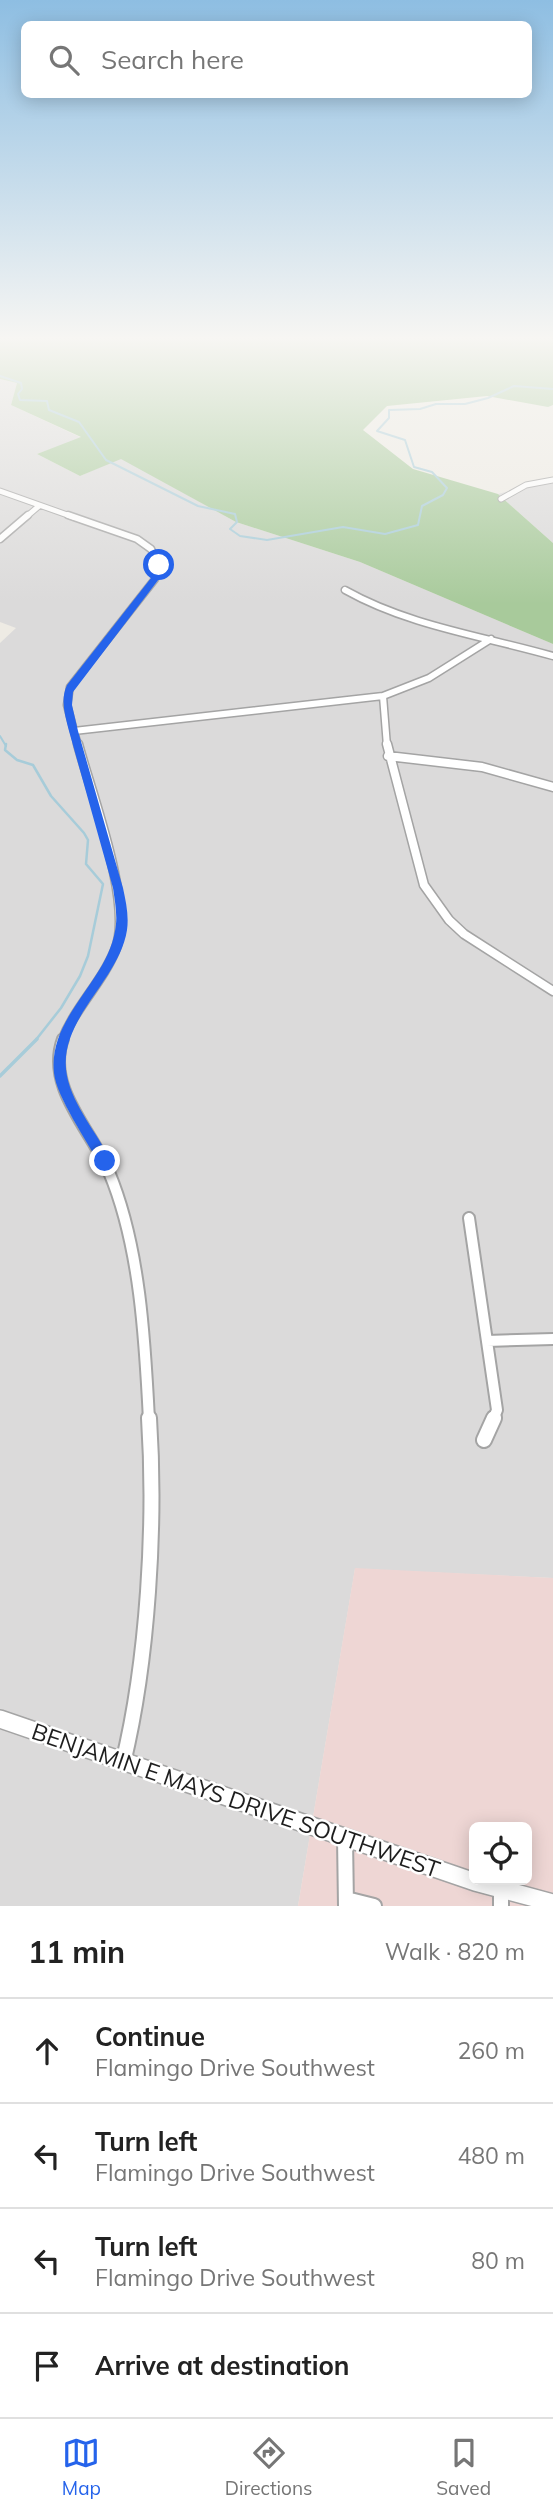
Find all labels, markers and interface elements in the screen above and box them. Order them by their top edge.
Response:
search box [21,21,532,98]
icon: search [45,41,83,79]
text: Search here [101,43,244,76]
route start [143,549,174,580]
route end [89,1145,120,1176]
street label: BENJAMIN E MAYS DRIVE SOUTHWEST [28,1716,444,1884]
map controls [469,1822,532,1885]
button: locate [469,1822,532,1885]
text: 11 min [28,1933,125,1971]
text: Walk · 820 m [385,1937,525,1966]
text: Continue [95,2020,205,2053]
icon: ahead [28,2032,66,2070]
text: 260 m [457,2036,525,2065]
text: Flamingo Drive Southwest [95,2053,375,2082]
text: Turn left [95,2125,197,2158]
icon: left [28,2137,66,2175]
text: 480 m [457,2141,525,2170]
text: Flamingo Drive Southwest [95,2158,375,2187]
text: Turn left [95,2230,197,2263]
icon: left [28,2242,66,2280]
text: 80 m [471,2246,525,2275]
text: Flamingo Drive Southwest [95,2263,375,2292]
icon: arrive [28,2347,66,2385]
text: Arrive at destination [95,2349,350,2382]
tab: Map [62,2434,101,2500]
tab: Directions [225,2434,313,2500]
tab: Saved [436,2434,491,2500]

